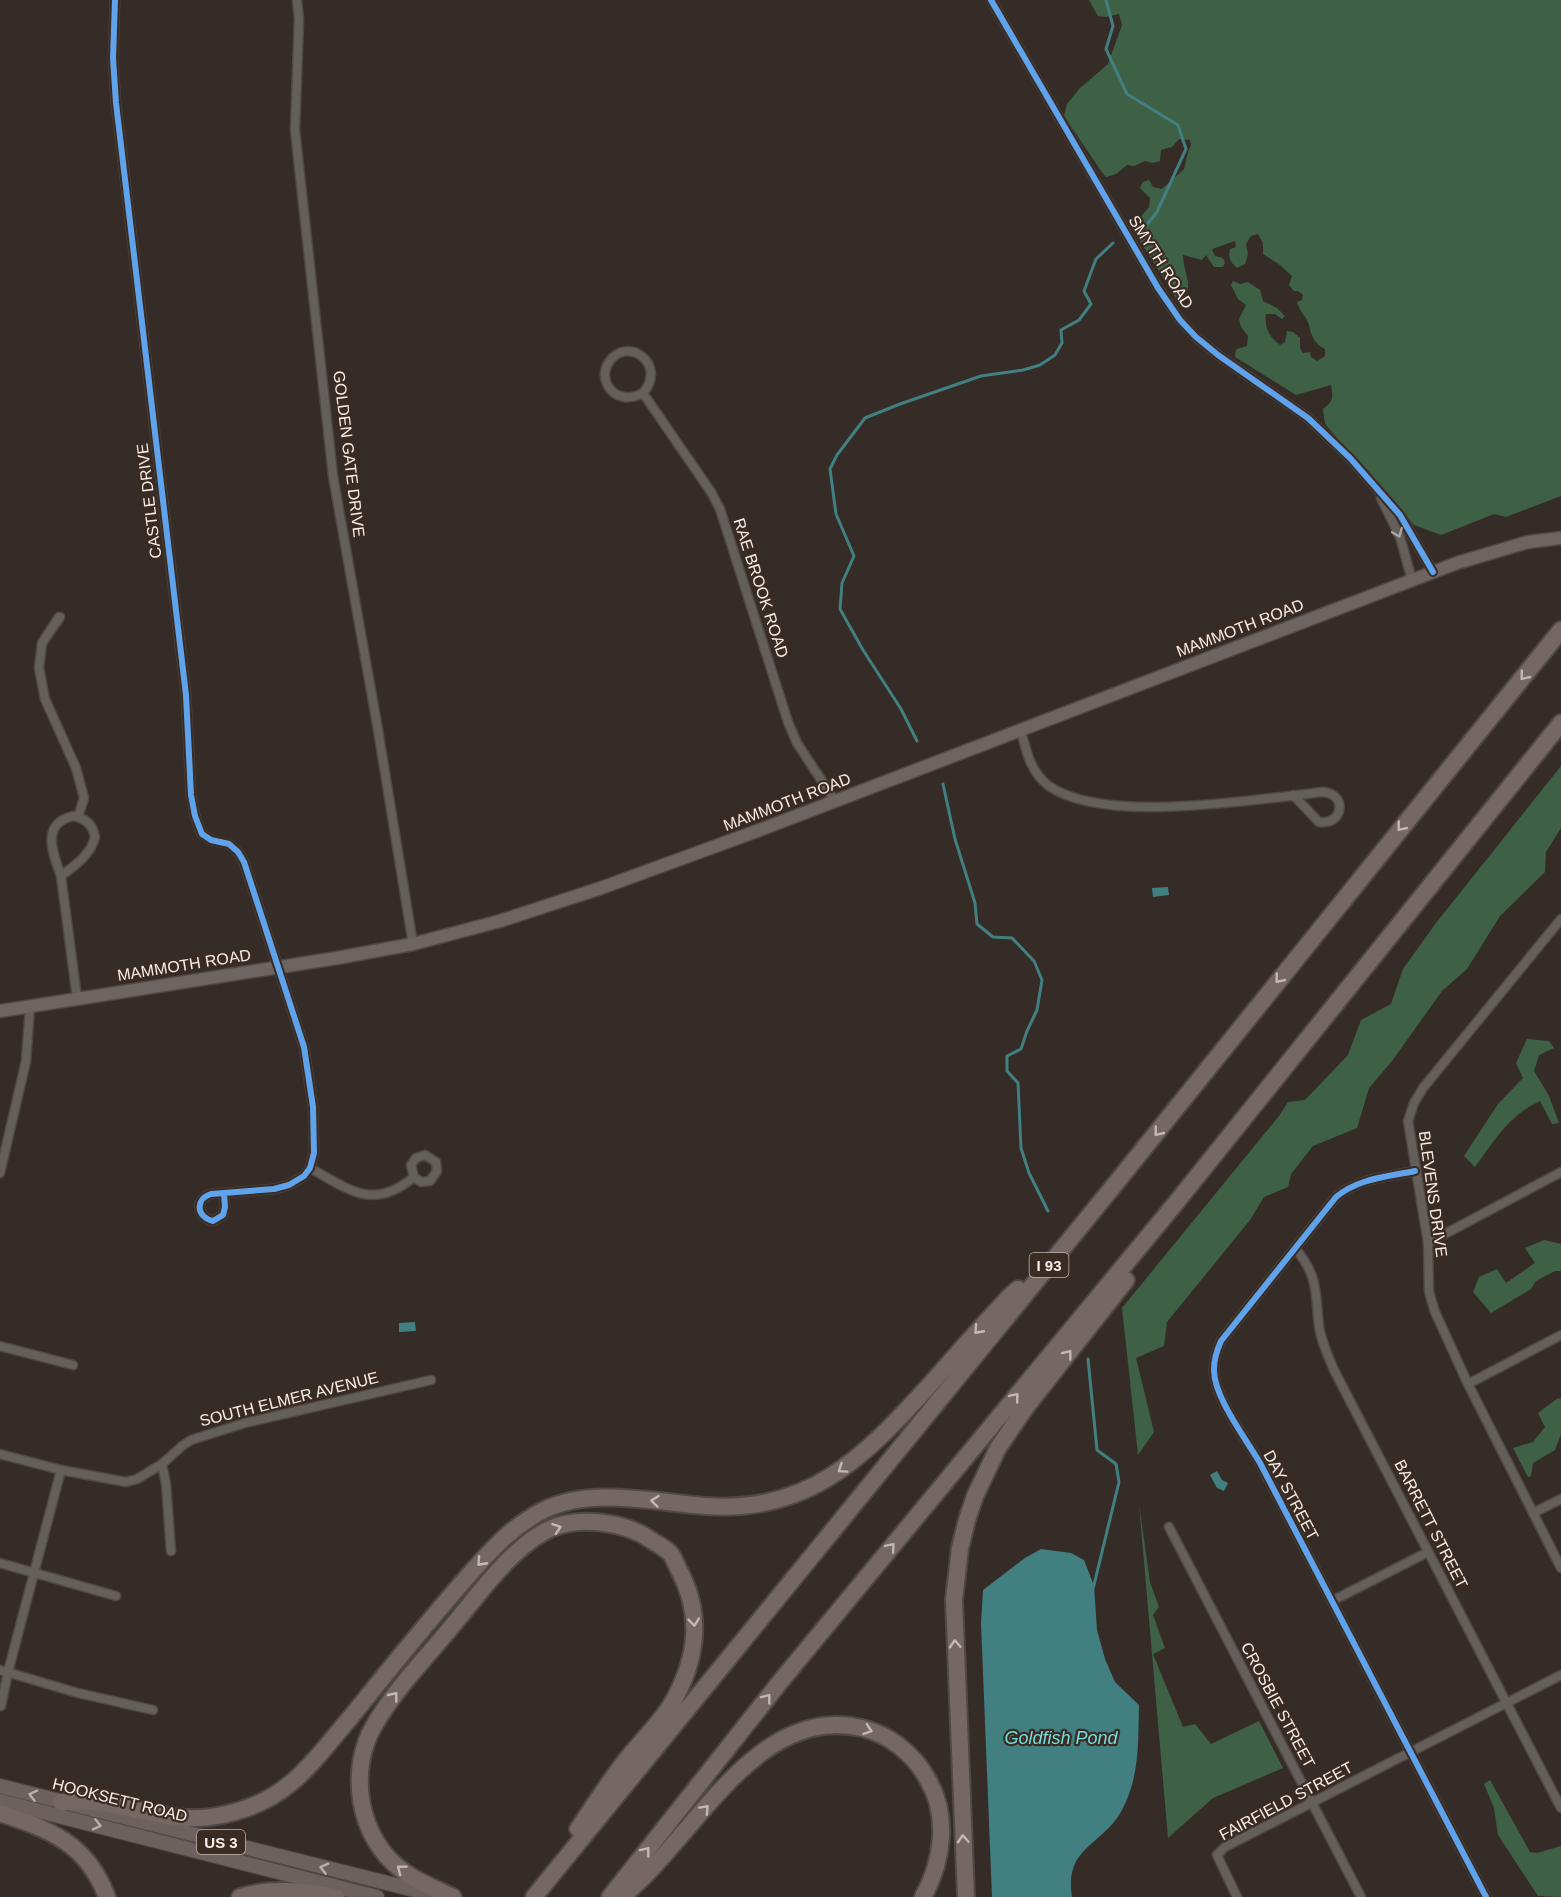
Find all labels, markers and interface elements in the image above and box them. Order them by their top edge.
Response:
street label: SMYTH ROAD [1126,212,1196,312]
street label: GOLDEN GATE DRIVE [330,370,368,538]
street label: CASTLE DRIVE [134,443,164,559]
street label: RAE BROOK ROAD [730,516,792,660]
one-way arrow [1391,528,1404,538]
street label: MAMMOTH ROAD [1174,596,1306,660]
one-way arrow [1520,669,1531,680]
street label: MAMMOTH ROAD [721,770,853,834]
one-way arrow [1398,820,1409,831]
street label: MAMMOTH ROAD [116,946,252,984]
one-way arrow [1276,972,1287,983]
one-way arrow [1154,1125,1165,1136]
street label: BLEVENS DRIVE [1416,1130,1450,1258]
road number: I 93 [1030,1253,1068,1277]
one-way arrow [974,1324,985,1334]
one-way arrow [1060,1350,1071,1361]
street label: SOUTH ELMER AVENUE [198,1369,380,1429]
one-way arrow [1008,1393,1019,1404]
street label: DAY STREET [1260,1447,1322,1543]
street label: BARRETT STREET [1391,1457,1471,1591]
one-way arrow [838,1462,848,1474]
one-way arrow [651,1495,660,1508]
one-way arrow [552,1522,562,1535]
one-way arrow [884,1543,895,1554]
one-way arrow [477,1555,488,1565]
one-way arrow [687,1617,700,1626]
one-way arrow [948,1639,961,1648]
street label: CROSBIE STREET [1238,1639,1318,1771]
one-way arrow [387,1692,398,1703]
one-way arrow [760,1694,771,1705]
one-way arrow [863,1723,873,1736]
water label: Goldfish Pond [1004,1728,1119,1748]
street label: FAIRFIELD STREET [1216,1759,1356,1843]
street label: HOOKSETT ROAD [51,1775,189,1825]
one-way arrow [28,1789,38,1802]
one-way arrow [697,1806,708,1817]
one-way arrow [92,1818,102,1831]
road number: US 3 [197,1830,245,1854]
one-way arrow [957,1834,970,1843]
one-way arrow [639,1846,650,1857]
one-way arrow [319,1862,329,1875]
one-way arrow [397,1865,408,1876]

